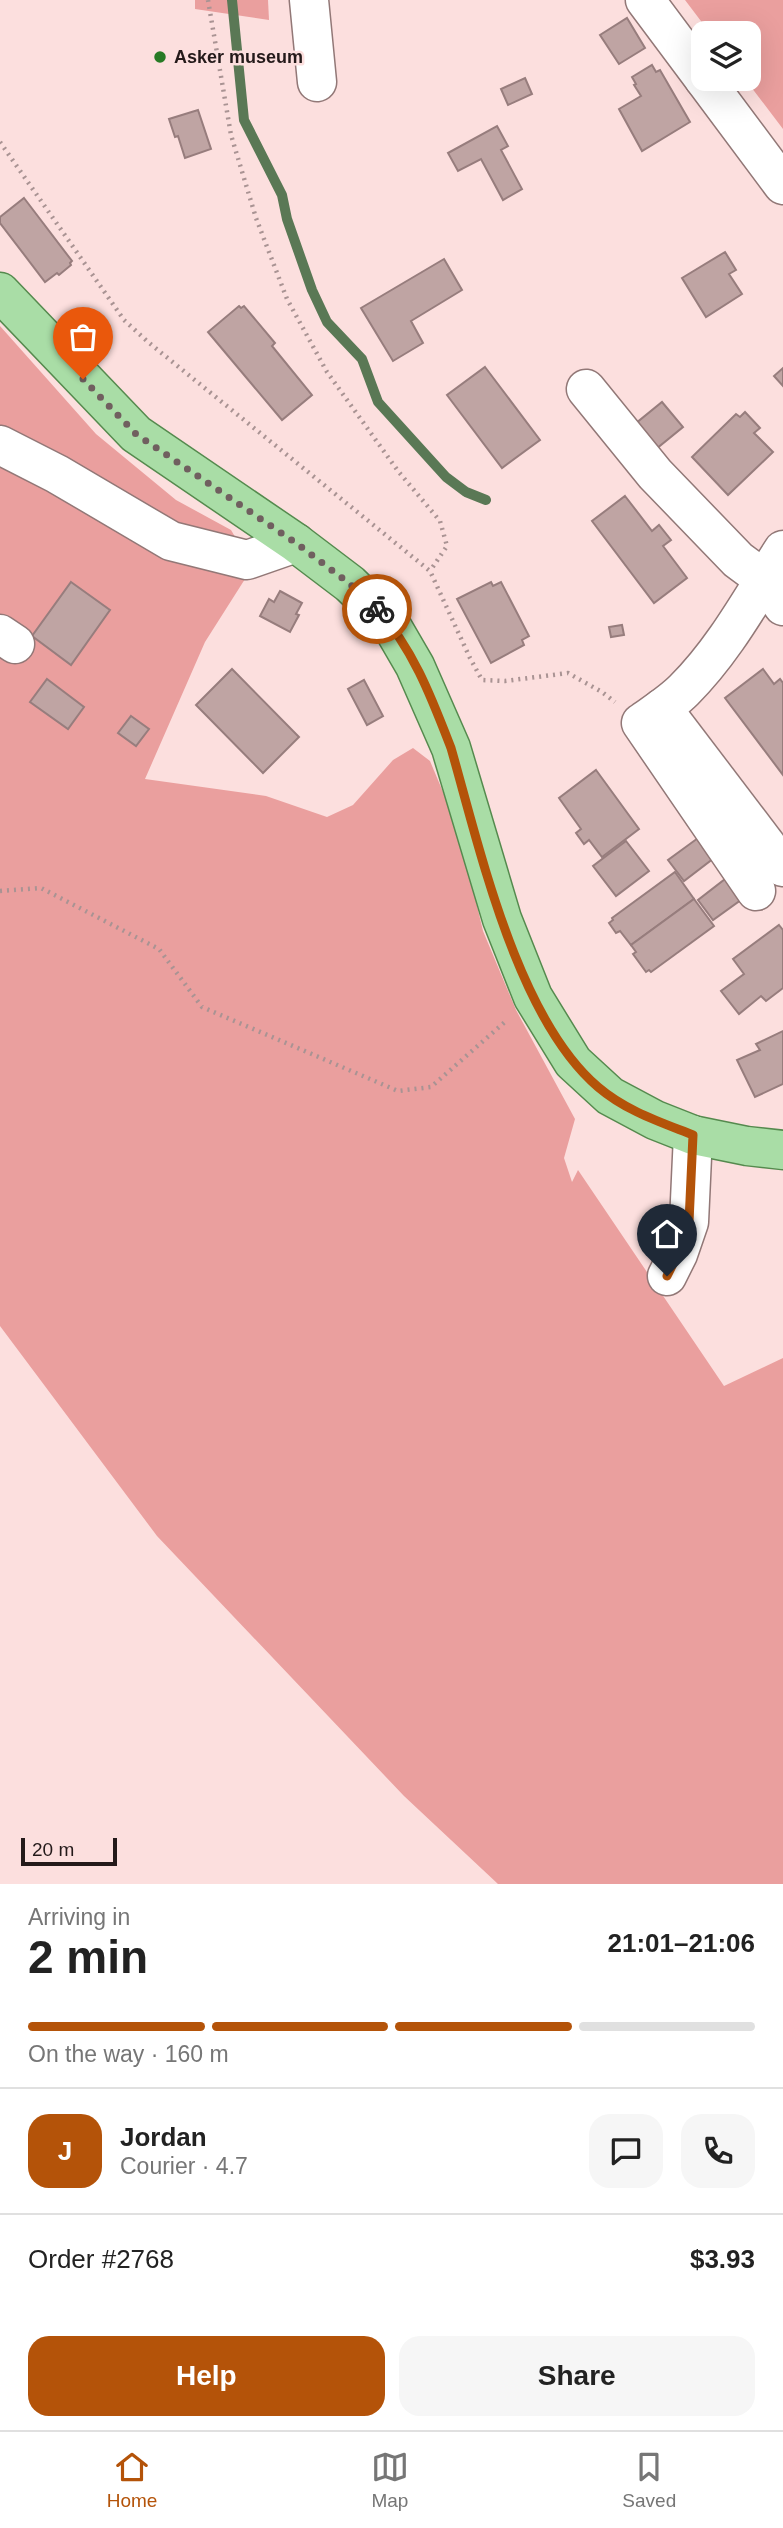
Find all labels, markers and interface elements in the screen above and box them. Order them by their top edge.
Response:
map controls [691,21,761,91]
button: layers [691,21,761,91]
place label: Asker museum [174,47,303,67]
marker: Asker museum [152,49,168,65]
pin [53,307,113,379]
icon: bag [64,318,102,356]
courier [342,574,412,644]
icon: bike [358,590,396,628]
pin [637,1204,697,1276]
icon: home [648,1215,686,1253]
scale bar [21,1835,117,1867]
text: 20 m [32,1839,74,1860]
text: Arriving in [28,1904,130,1930]
text: 21:01–21:06 [608,1928,755,1958]
text: 2 min [28,1931,148,1983]
text: On the way · 160 m [28,2041,229,2067]
button: chat [589,2114,663,2188]
button: phone [681,2114,755,2188]
text: Jordan [120,2122,207,2152]
text: J [58,2136,72,2166]
text: Courier · 4.7 [120,2153,248,2179]
text: Order #2768 [28,2244,174,2274]
text: $3.93 [690,2244,755,2274]
button: Help [28,2336,385,2416]
button: Share [399,2336,755,2416]
tab: Home [107,2448,157,2512]
tab: Map [371,2448,409,2512]
tab: Saved [622,2448,676,2512]

